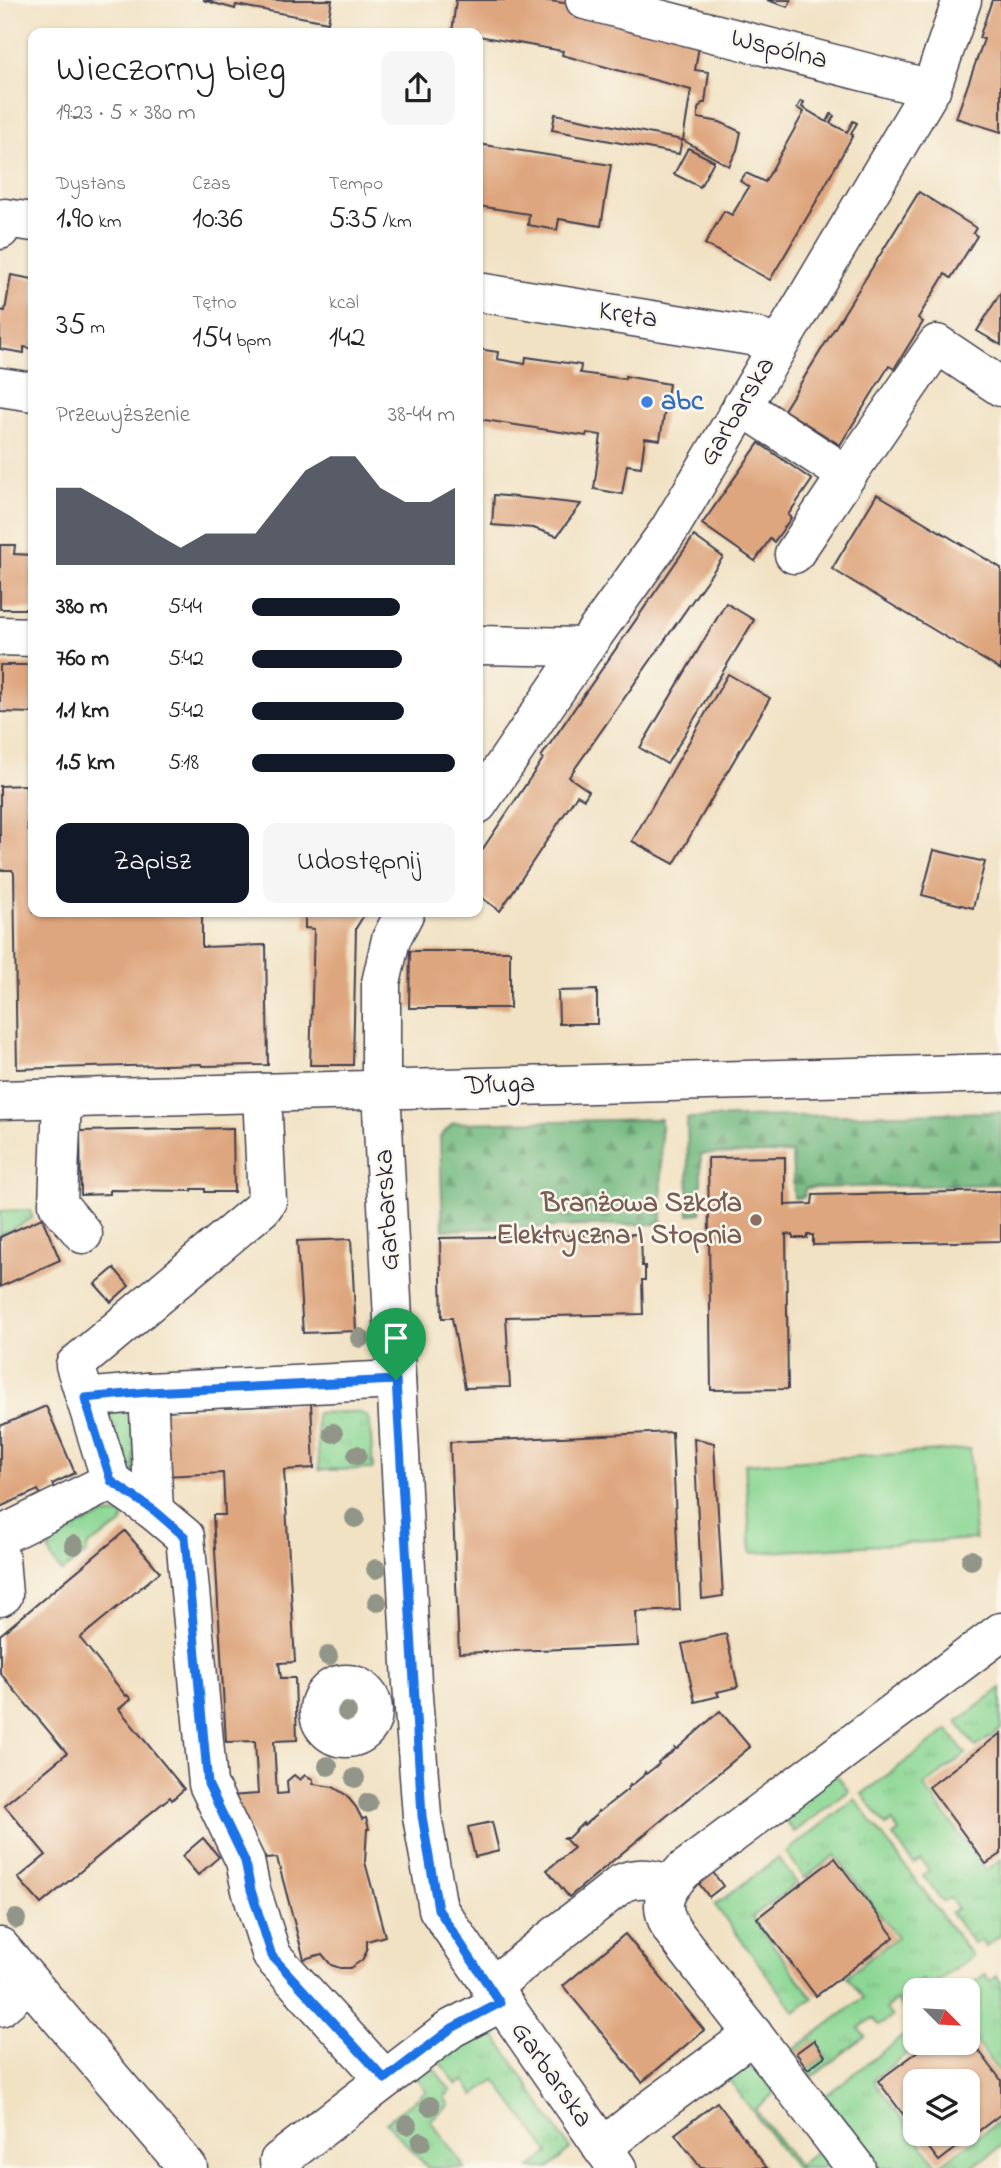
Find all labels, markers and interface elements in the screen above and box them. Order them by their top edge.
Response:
street label: Wspólna [726,18,832,82]
text: Wieczorny bieg [56,43,286,99]
button: share [381,51,455,125]
text: 19:23 · 5 × 380 m [56,97,196,130]
text: Dystans [56,171,126,198]
text: Czas [192,171,231,198]
text: Tempo [329,171,383,198]
text: 1.90 [56,198,94,242]
text: 10:36 [192,198,243,242]
text: 5:35 [329,198,378,242]
text: km [94,209,121,236]
text: /km [378,209,412,236]
text: Tętno [192,290,237,317]
text: kcal [329,290,359,317]
street label: Kręta [595,291,661,341]
text: 35 [56,304,86,348]
text: m [86,315,105,342]
text: 154 [192,317,231,361]
text: 142 [329,317,365,361]
text: bpm [231,328,271,355]
street label: Garbarska [689,349,787,475]
place label: abc [661,382,704,423]
marker: abc [639,394,655,410]
text: Przewyższenie [56,399,190,432]
text: 38–44 m [388,399,455,432]
text: 380 m [56,591,108,624]
text: 5:44 [168,591,202,624]
text: 760 m [56,643,109,676]
text: 5:42 [168,643,204,676]
text: 1.1 km [56,695,109,728]
text: 5:42 [168,695,204,728]
text: 1.5 km [56,747,115,780]
text: 5:18 [168,747,199,780]
button: Zapisz [56,823,249,903]
button: Udostępnij [263,823,455,903]
street label: Długa [463,1064,536,1108]
street label: Garbarska [364,1148,412,1272]
place label: Branżowa Szkoła Elektryczna I Stopnia [496,1184,742,1257]
marker: Branżowa Szkoła Elektryczna I Stopnia [748,1212,764,1228]
pin [366,1308,426,1380]
icon: arrive [377,1319,415,1357]
north arrow [903,1978,980,2054]
map controls [903,1978,980,2146]
street label: Garbarska [499,2013,603,2137]
button: layers [903,2069,980,2146]

